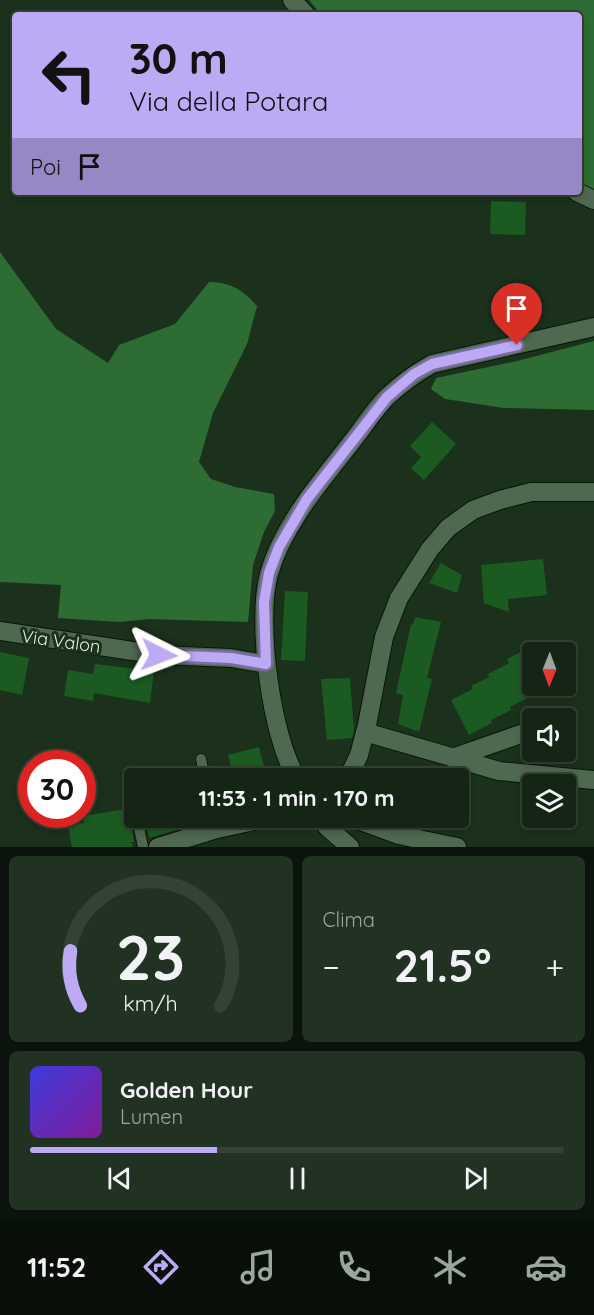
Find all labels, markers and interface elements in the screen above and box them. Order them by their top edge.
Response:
text: 30 m [129,32,228,85]
icon: left [30,36,108,114]
text: Via della Potara [129,84,328,118]
icon: arrive [73,150,106,183]
text: Poi [30,153,61,181]
pin [491,283,542,345]
icon: arrive [500,292,533,325]
position arrow [127,623,191,687]
street label: Via Valon [20,624,102,658]
north arrow [522,642,576,696]
map controls [522,642,576,828]
button: sound [522,708,576,762]
speed limit sign: 30 [18,750,96,828]
button: layers [522,774,576,828]
text: 11:53 · 1 min · 170 m [199,784,394,812]
text: Clima [323,907,375,932]
text: 23 [116,918,185,996]
text: 21.5° [394,937,491,993]
text: − [323,946,340,987]
text: + [545,946,564,987]
text: km/h [124,990,178,1016]
text: Golden Hour [120,1076,253,1104]
text: Lumen [120,1104,183,1129]
icon: previous [103,1162,136,1195]
icon: pause [281,1162,314,1195]
icon: next [459,1162,492,1195]
icon: directions [140,1246,182,1288]
icon: music [237,1246,279,1288]
icon: phone [333,1246,375,1288]
icon: climate [429,1246,471,1288]
icon: car [525,1246,567,1288]
text: 11:52 [27,1250,86,1284]

